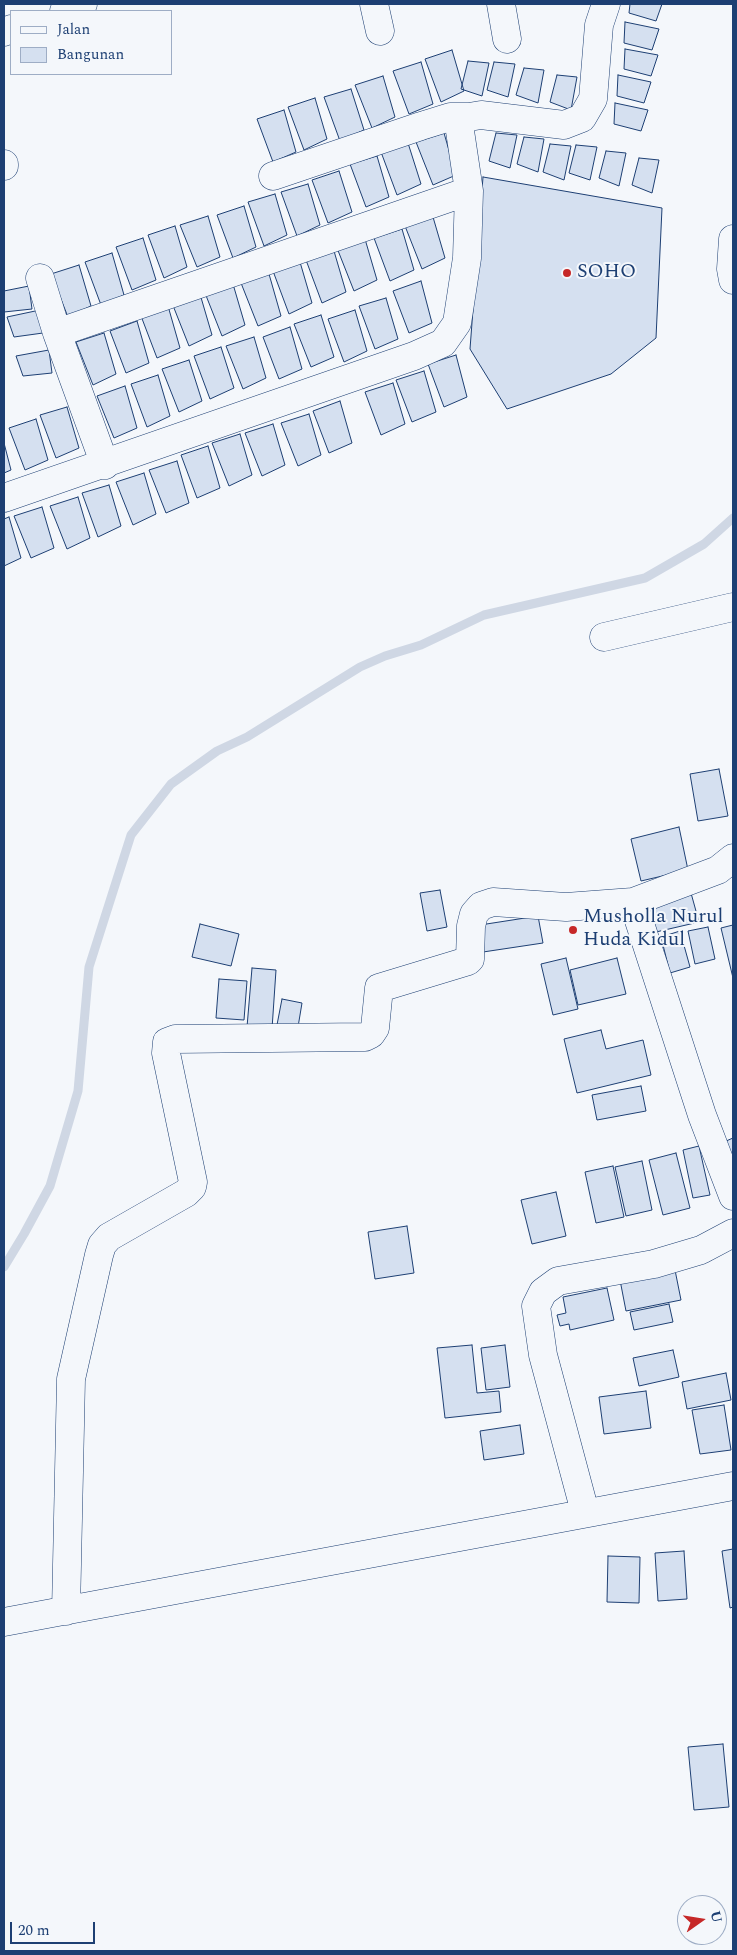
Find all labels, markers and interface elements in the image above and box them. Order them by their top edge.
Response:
legend [10,10,172,75]
text: Jalan [57,18,90,41]
text: Bangunan [57,43,124,66]
place label: SOHO [577,261,636,285]
marker: SOHO [561,267,573,279]
place label: Musholla Nurul Huda Kidul [583,906,723,953]
marker: Musholla Nurul Huda Kidul [567,924,579,936]
north arrow [677,1895,727,1945]
text: U [705,1909,728,1925]
scale bar [12,1912,98,1944]
text: 20 m [18,1919,50,1942]

